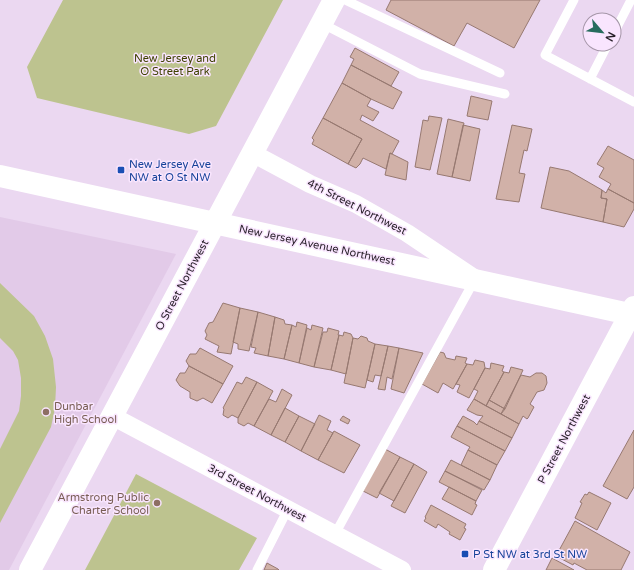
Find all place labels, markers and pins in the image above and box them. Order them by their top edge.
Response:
place label: New Jersey Ave NW at O St NW [129,158,211,184]
marker: New Jersey Ave NW at O St NW [116,165,126,175]
place label: Dunbar High School [54,400,117,426]
marker: Dunbar High School [41,407,51,417]
place label: Armstrong Public Charter School [58,491,149,517]
marker: Armstrong Public Charter School [152,498,162,508]
place label: P St NW at 3rd St NW [473,548,587,561]
marker: P St NW at 3rd St NW [460,549,470,559]

